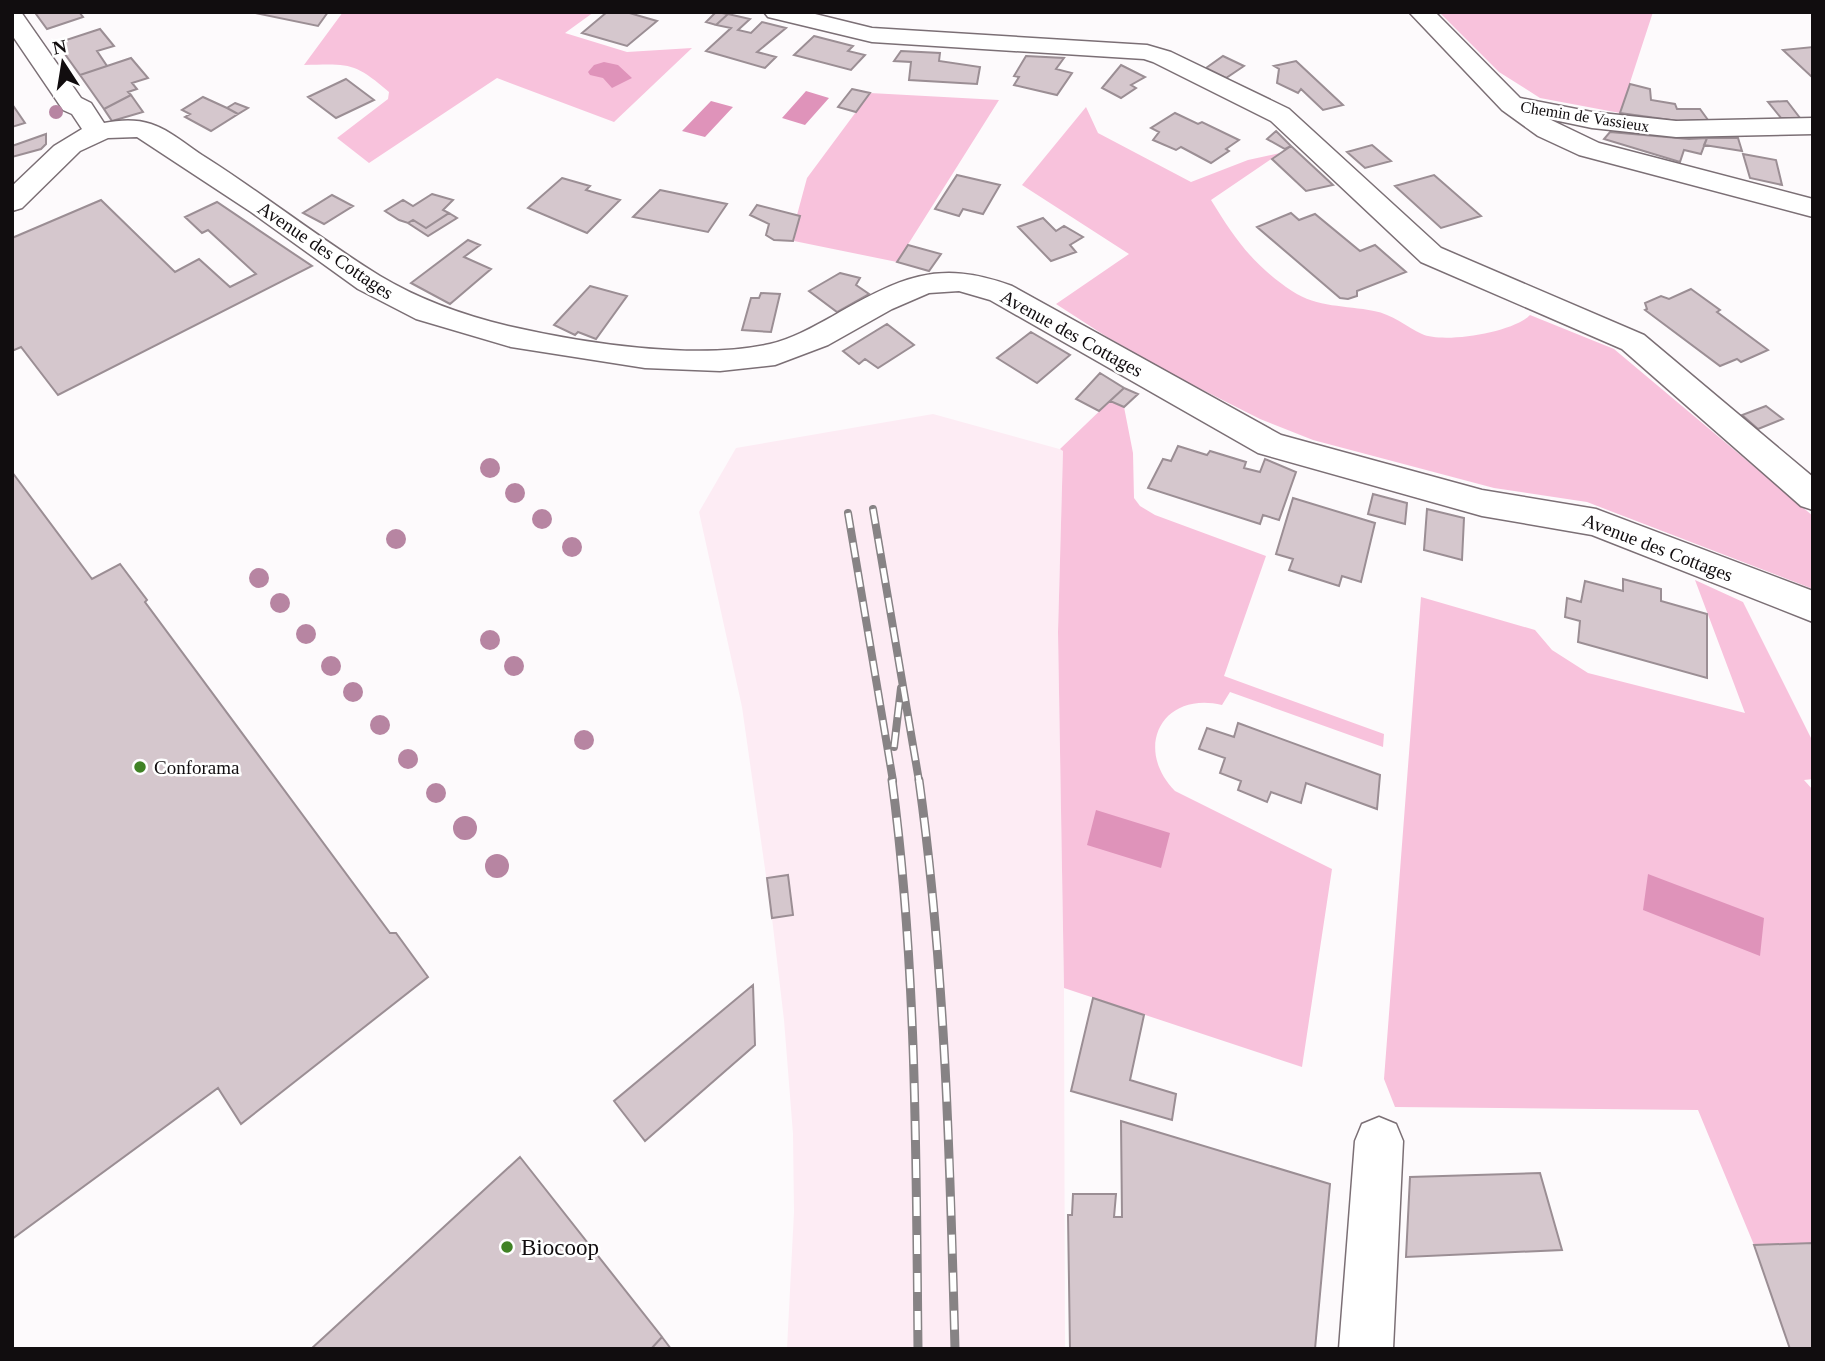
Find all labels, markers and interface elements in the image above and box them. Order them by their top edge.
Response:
north arrow [28,28,98,98]
text: N [51,35,69,59]
street label: Chemin de Vassieux [1519,98,1651,135]
street label: Avenue des Cottages [254,197,398,304]
street label: Avenue des Cottages [997,286,1146,381]
street label: Avenue des Cottages [1580,509,1736,586]
place label: Conforama [154,757,240,778]
marker: Conforama [132,759,148,775]
place label: Biocoop [521,1235,599,1260]
marker: Biocoop [499,1239,515,1255]

